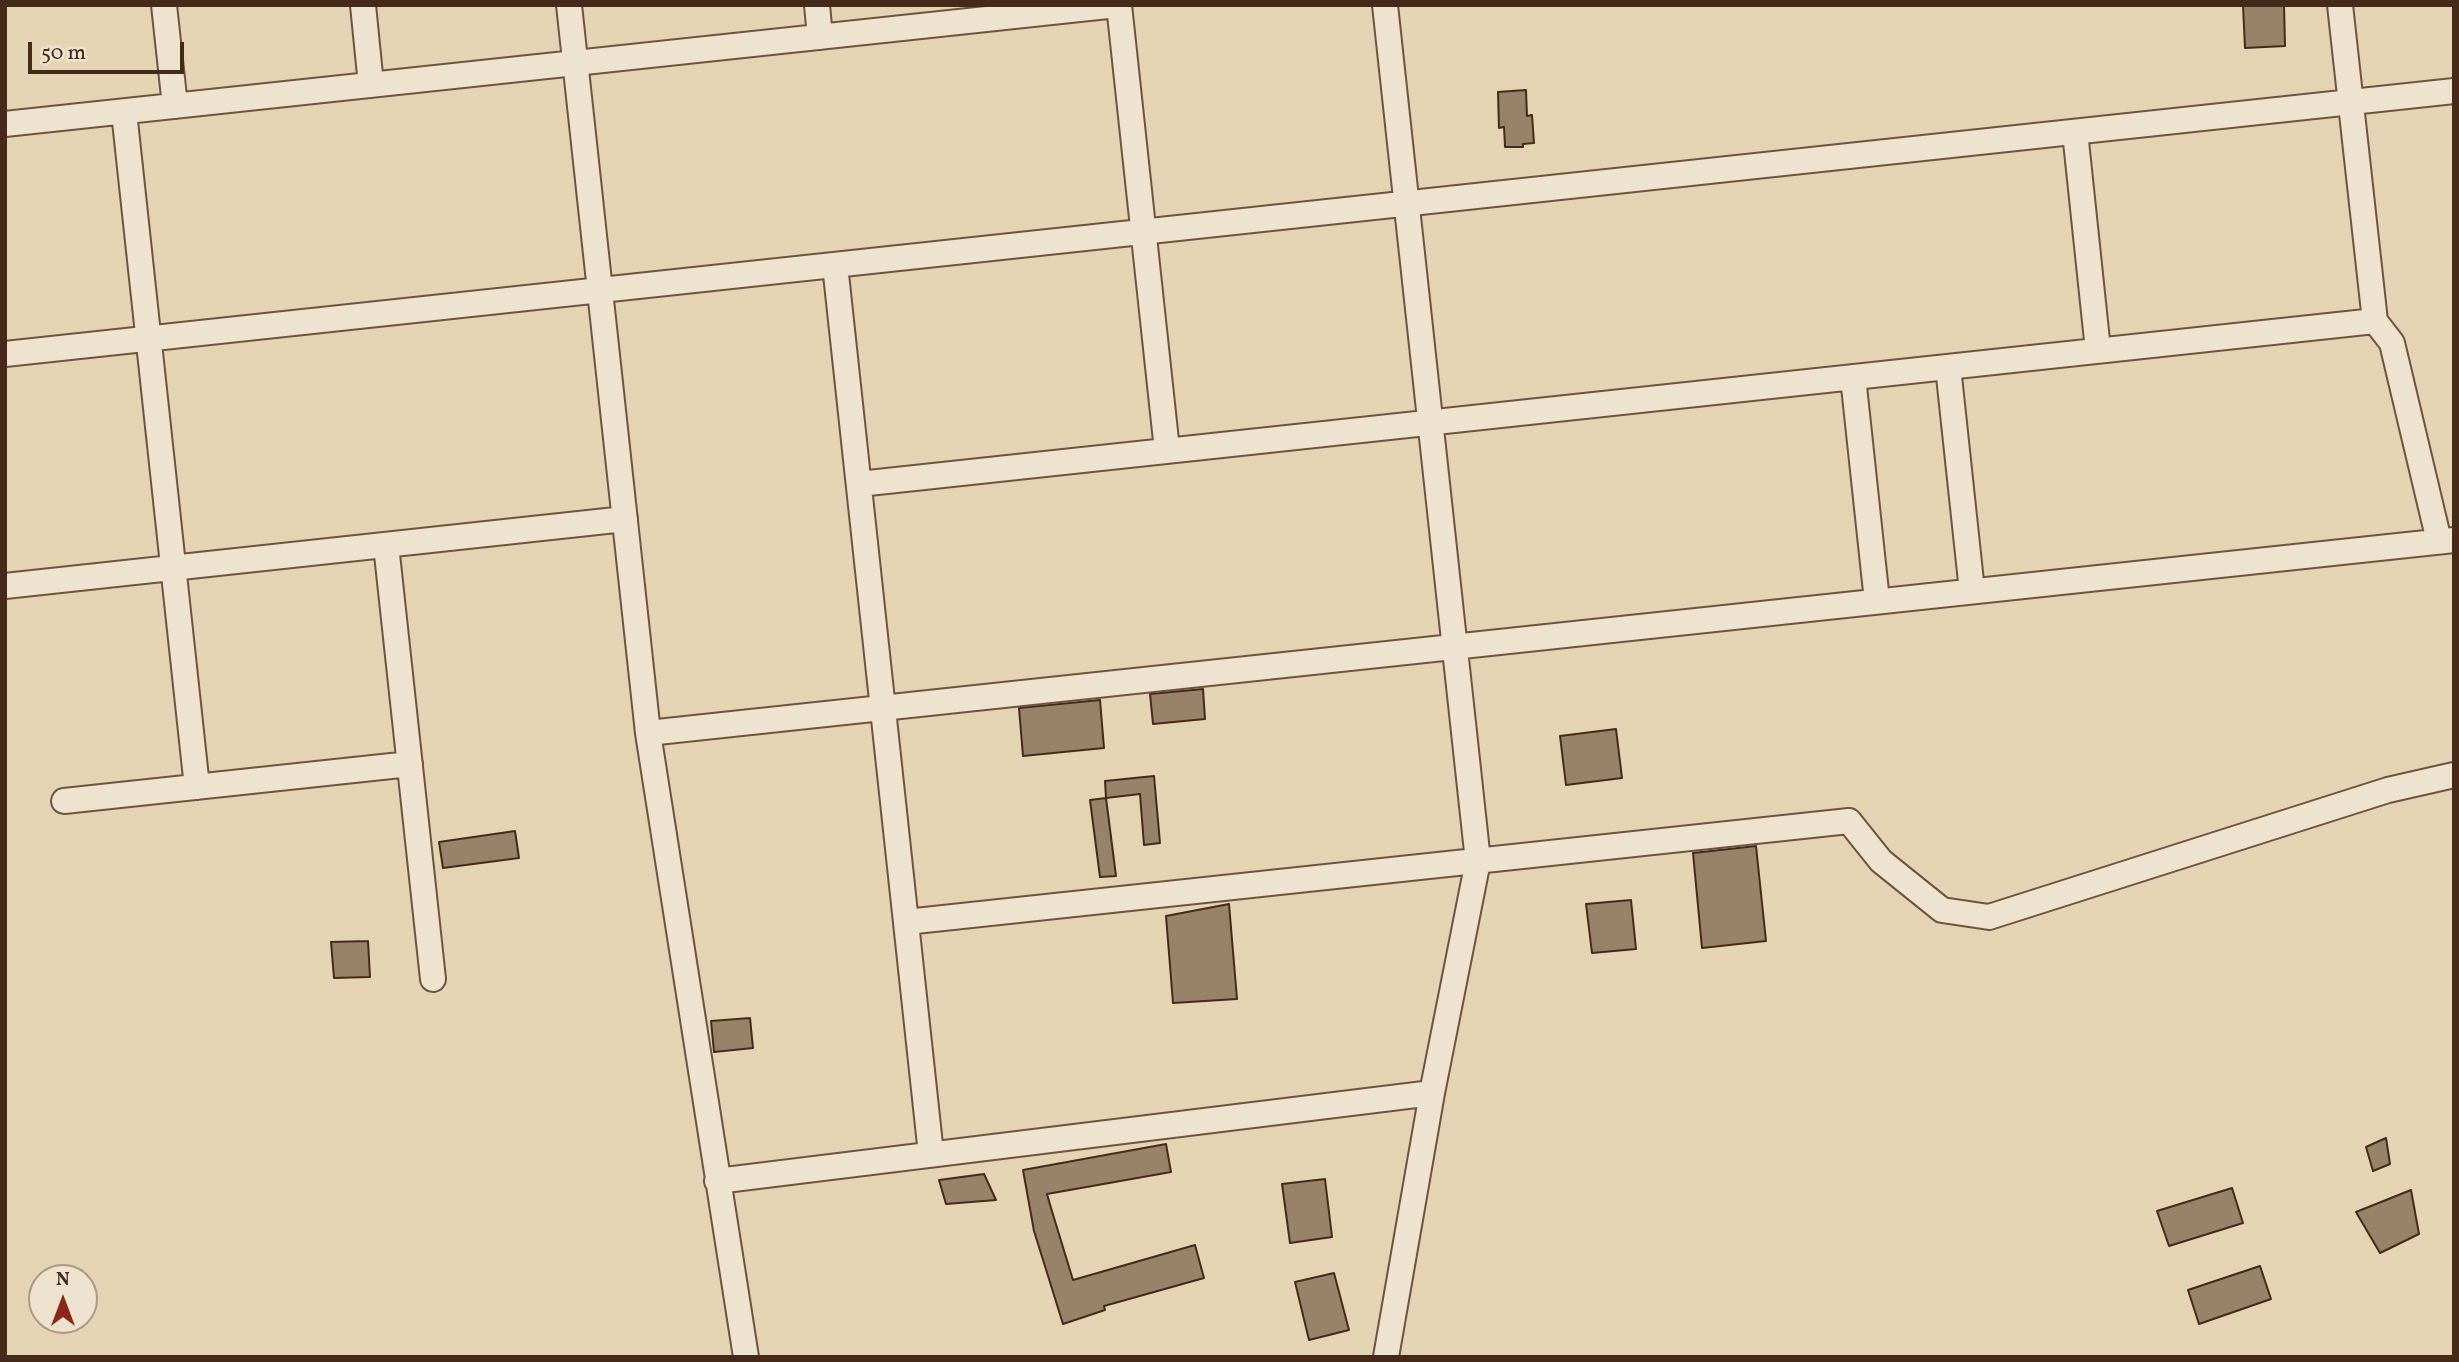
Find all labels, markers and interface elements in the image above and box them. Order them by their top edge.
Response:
scale bar [32,28,187,72]
text: 50 m [41,39,86,68]
north arrow [28,1264,98,1334]
text: N [56,1267,70,1293]

